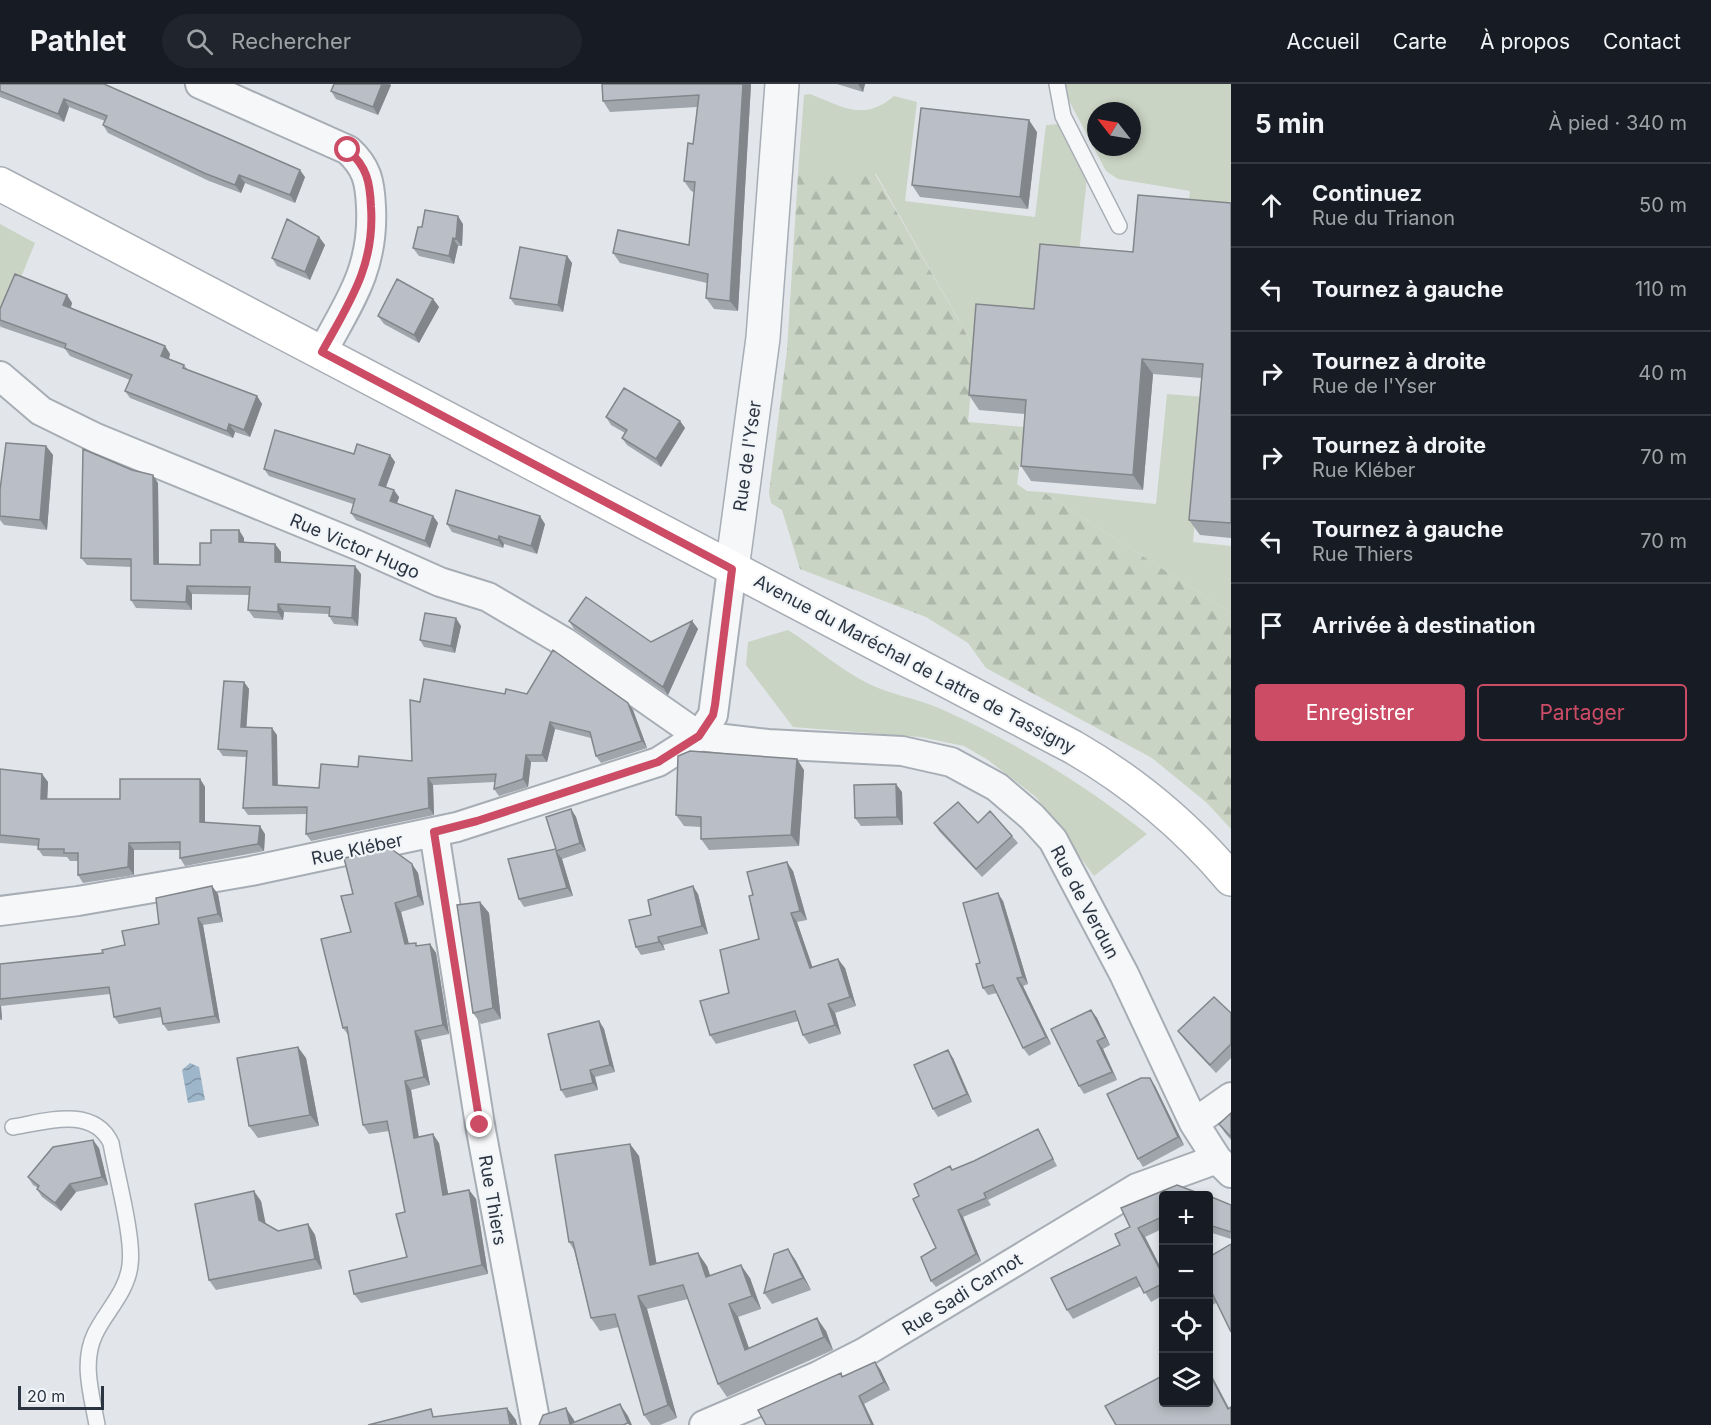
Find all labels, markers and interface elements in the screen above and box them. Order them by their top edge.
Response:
search box [162,14,582,68]
text: Pathlet [30,24,126,58]
icon: search [183,25,216,58]
text: Rechercher [231,28,351,54]
text: Accueil [1286,29,1360,54]
text: Carte [1393,29,1447,54]
text: À propos [1480,29,1570,54]
text: Contact [1603,29,1681,54]
north arrow [1087,102,1141,156]
text: 5 min [1255,108,1325,139]
text: À pied · 340 m [1549,111,1687,135]
route start [334,136,360,162]
text: Continuez [1312,180,1422,206]
icon: ahead [1255,189,1288,222]
text: 50 m [1639,193,1687,217]
text: Rue du Trianon [1312,206,1455,230]
icon: left [1255,273,1288,306]
text: Tournez à gauche [1312,276,1504,302]
text: 110 m [1635,277,1687,301]
text: Tournez à droite [1312,348,1486,374]
icon: right [1255,357,1288,390]
text: 40 m [1638,361,1687,385]
text: Rue de l'Yser [1312,374,1436,398]
street label: Rue de l'Yser [729,399,765,513]
text: Tournez à droite [1312,432,1486,458]
icon: right [1255,441,1288,474]
text: 70 m [1640,445,1687,469]
text: Rue Kléber [1312,458,1415,482]
street label: Rue Victor Hugo [287,509,423,583]
text: Tournez à gauche [1312,516,1504,542]
icon: left [1255,525,1288,558]
text: 70 m [1640,529,1687,553]
text: Rue Thiers [1312,542,1413,566]
street label: Avenue du Maréchal de Lattre de Tassigny [751,570,1079,758]
icon: arrive [1255,609,1288,642]
text: Arrivée à destination [1312,612,1536,638]
button: Enregistrer [1255,684,1465,741]
button: Partager [1477,684,1687,741]
street label: Rue Kléber [309,829,405,869]
street label: Rue de Verdun [1046,842,1124,962]
route end [466,1111,492,1137]
street label: Rue Thiers [475,1153,511,1247]
map controls [1159,1191,1213,1407]
button: + [1159,1191,1213,1245]
button: − [1159,1245,1213,1299]
street label: Rue Sadi Carnot [898,1249,1026,1339]
button: locate [1159,1299,1213,1353]
button: layers [1159,1353,1213,1407]
scale bar [18,1383,104,1410]
text: 20 m [27,1386,65,1406]

